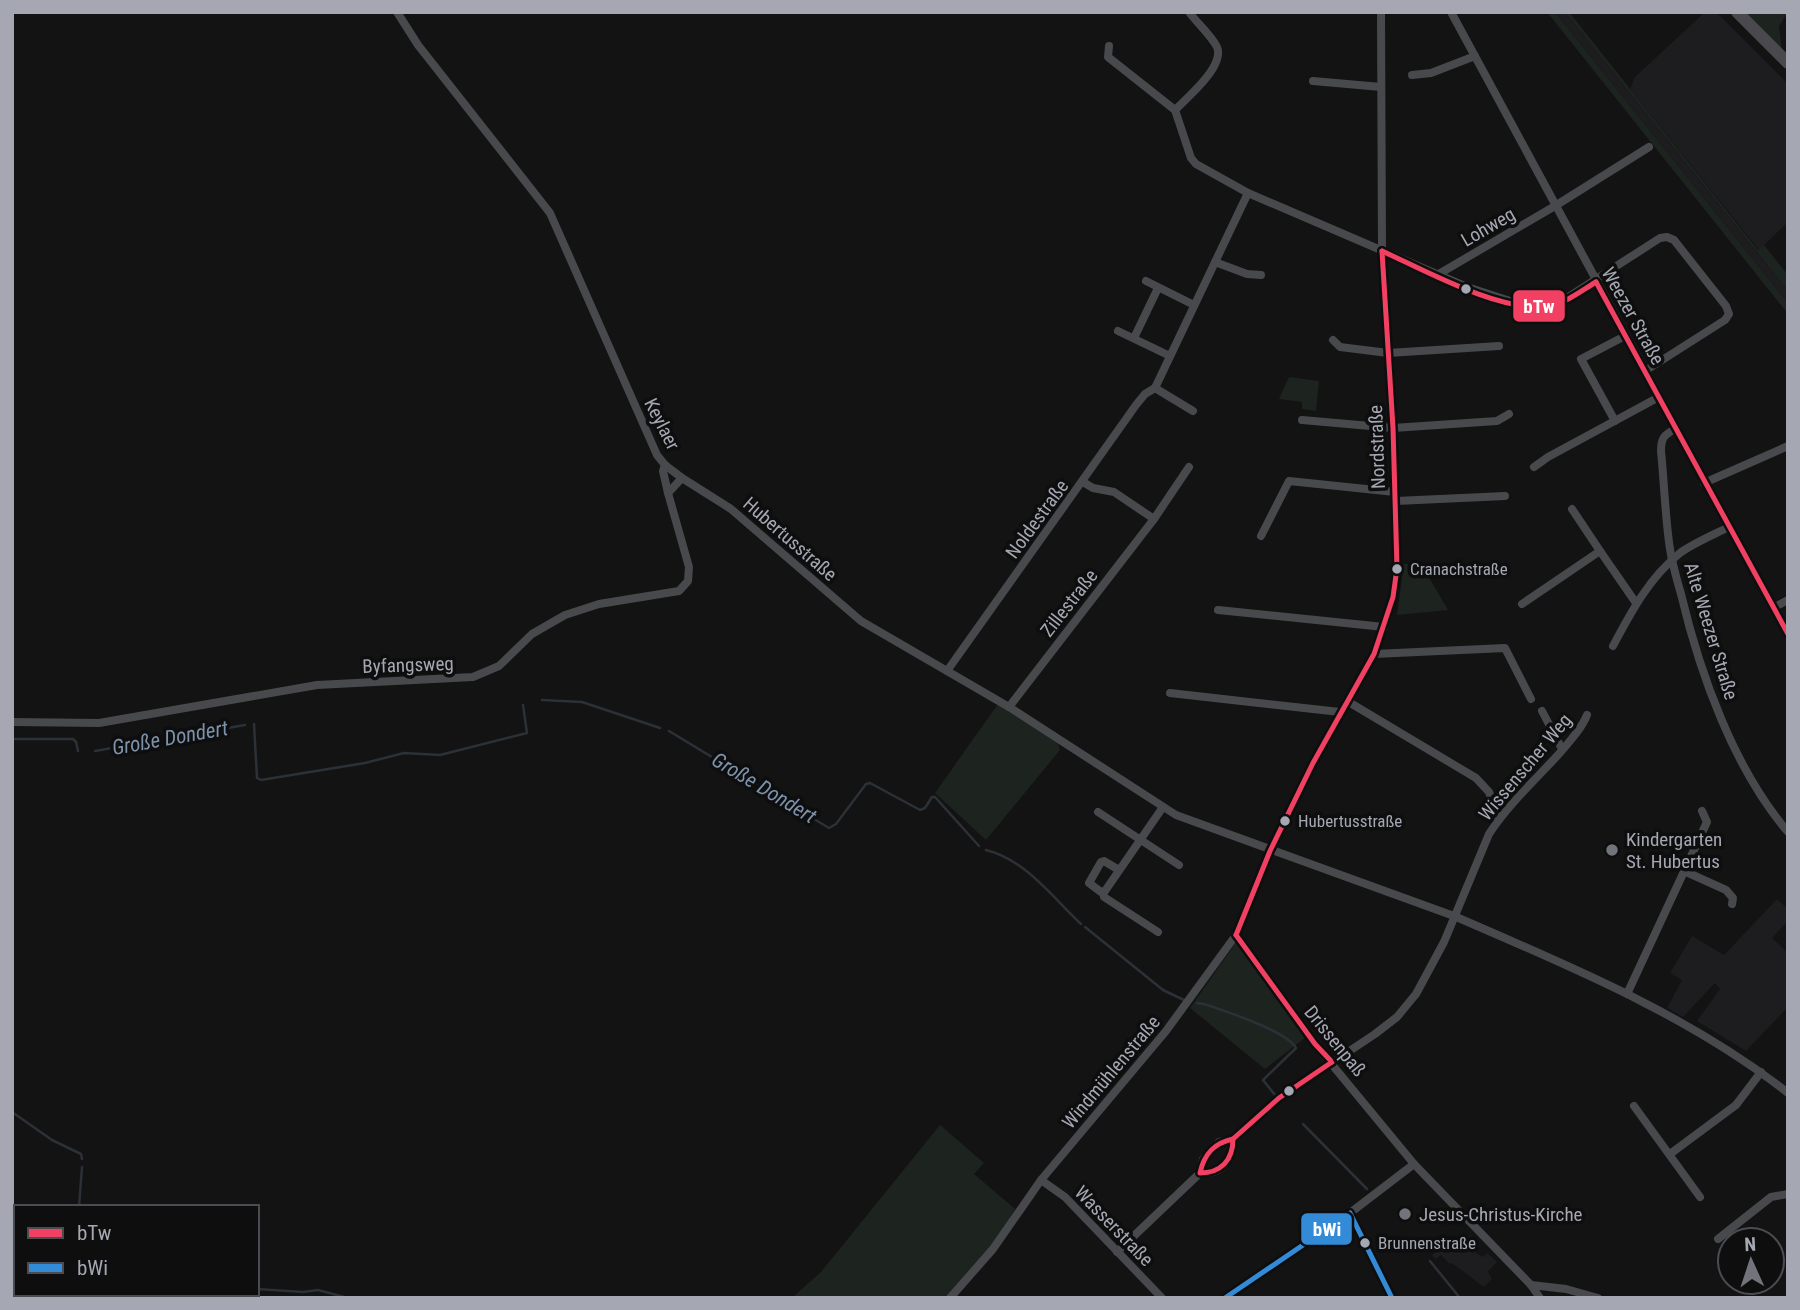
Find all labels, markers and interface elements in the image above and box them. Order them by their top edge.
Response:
street label: Lohweg [1457,202,1519,252]
street label: Weezer Straße [1597,263,1669,369]
unlabelled marker [1459,282,1473,296]
line badge: bTw [1512,289,1566,323]
text: bTw [1523,295,1555,318]
street label: Keylaer [639,394,685,454]
street label: Nordstraße [1364,405,1390,489]
street label: Noldestraße [1001,475,1073,563]
street label: Hubertusstraße [738,492,842,586]
place label: Cranachstraße [1410,559,1508,579]
street label: Alte Weezer Straße [1679,560,1743,702]
marker: Cranachstraße [1390,562,1404,576]
street label: Zillestraße [1035,565,1103,641]
street label: Byfangsweg [362,652,454,678]
street label: Wissenscher Weg [1474,709,1576,825]
water label: Große Dondert [110,716,231,760]
water label: Große Dondert [708,747,821,829]
place label: Hubertusstraße [1298,811,1402,831]
marker: Hubertusstraße [1278,814,1292,828]
place label: Kindergarten St. Hubertus [1626,828,1722,873]
marker: Kindergarten St. Hubertus [1604,842,1620,858]
street label: Drissenpaß [1299,1001,1371,1081]
street label: Windmühlenstraße [1057,1011,1165,1133]
unlabelled marker [1282,1084,1296,1098]
street label: Wasserstraße [1070,1181,1158,1271]
place label: Jesus-Christus-Kirche [1419,1203,1583,1226]
legend [14,1205,259,1296]
marker: Jesus-Christus-Kirche [1397,1206,1413,1222]
line badge: bWi [1300,1212,1353,1246]
text: bWi [1313,1218,1341,1241]
text: bTw [77,1221,112,1245]
north arrow [1716,1226,1786,1296]
place label: Brunnenstraße [1378,1233,1476,1253]
text: N [1744,1233,1757,1256]
marker: Brunnenstraße [1358,1236,1372,1250]
text: bWi [77,1256,108,1280]

